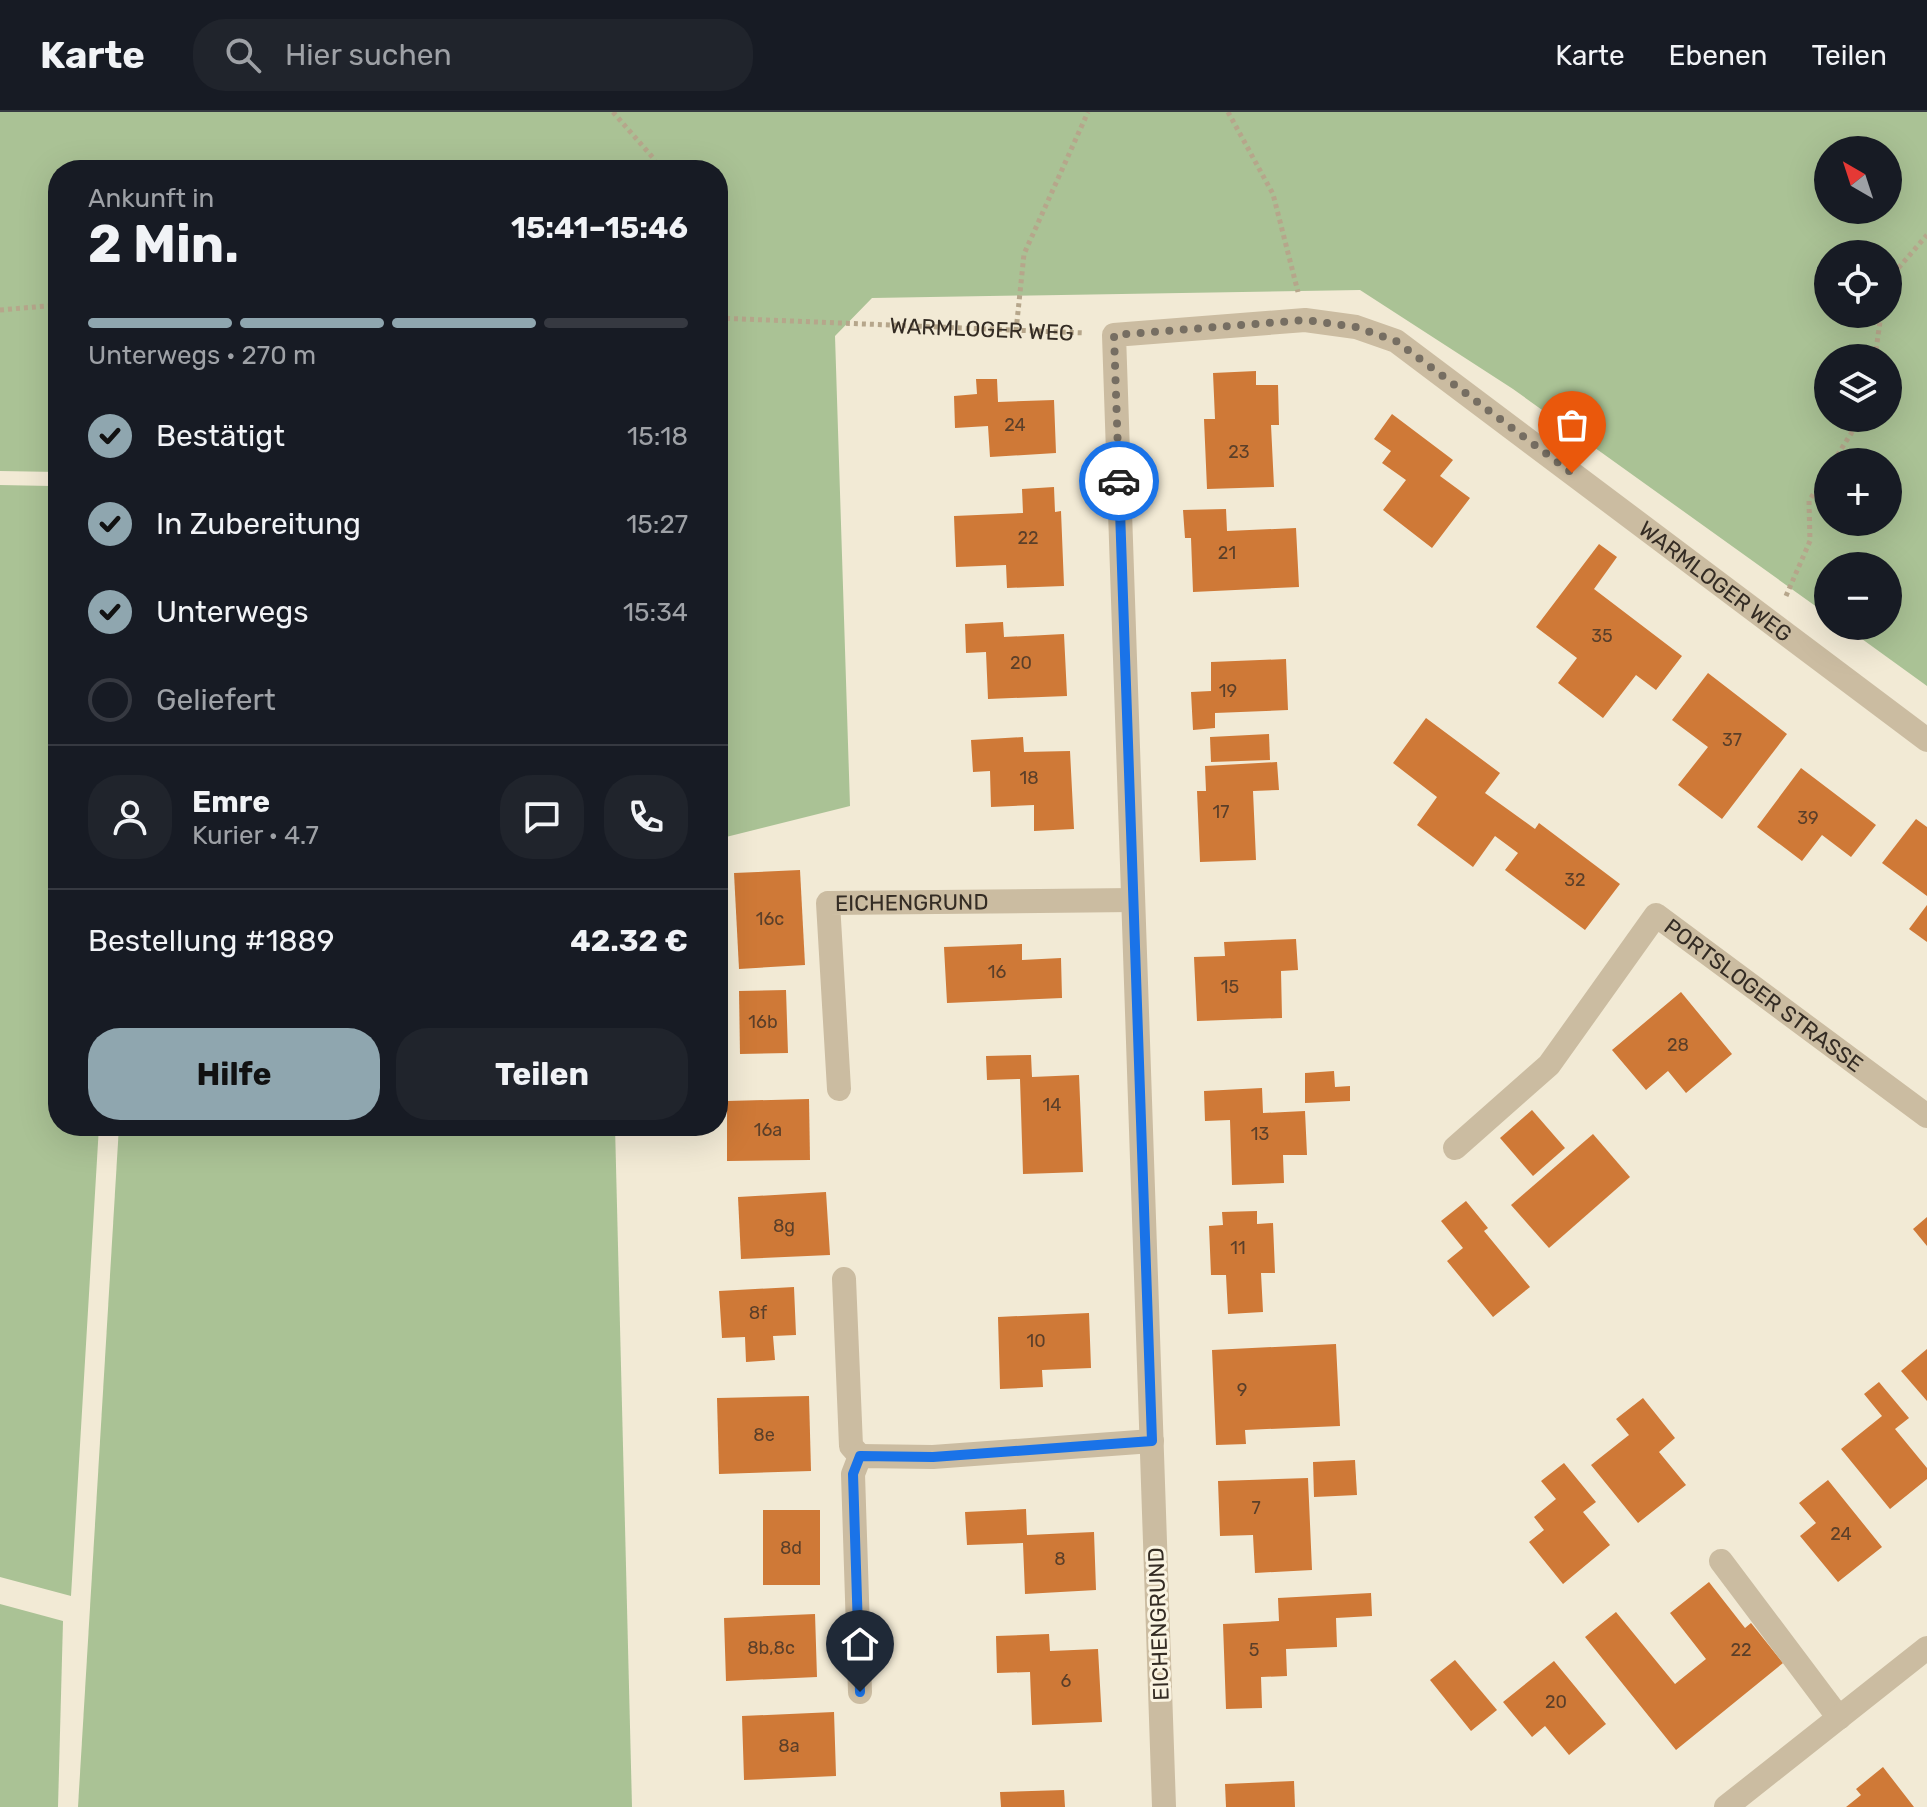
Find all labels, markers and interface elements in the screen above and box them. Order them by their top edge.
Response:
search box [193,19,753,91]
text: Karte [40,32,145,78]
icon: search [221,33,265,77]
text: Hier suchen [285,37,452,73]
text: Karte [1555,39,1625,72]
text: Ebenen [1669,39,1768,72]
text: Teilen [1812,39,1887,72]
north arrow [1814,136,1902,224]
map controls [1814,136,1902,640]
text: Ankunft in [88,183,214,214]
text: 15:41–15:46 [511,210,688,246]
text: 2 Min. [88,213,239,275]
button: locate [1814,240,1902,328]
street label: WARMLOGER WEG [889,312,1074,347]
text: Unterwegs · 270 m [88,340,316,371]
button: layers [1814,344,1902,432]
pin [1538,391,1606,473]
icon: bag [1550,403,1594,447]
icon: check [88,414,132,458]
house number: 24 [1004,414,1026,436]
text: Bestätigt [156,418,285,454]
text: 15:18 [627,421,688,452]
courier [1079,441,1159,521]
house number: 23 [1228,441,1250,463]
button: + [1814,448,1902,536]
icon: car [1097,459,1141,503]
icon: check [88,502,132,546]
text: In Zubereitung [156,506,361,542]
text: 15:27 [626,509,688,540]
street label: WARMLOGER WEG [1633,515,1797,648]
house number: 22 [1017,527,1039,549]
house number: 21 [1218,542,1236,564]
button: − [1814,552,1902,640]
icon: check [88,590,132,634]
text: Unterwegs [156,594,309,630]
text: 15:34 [623,597,688,628]
house number: 35 [1591,625,1613,647]
house number: 20 [1010,652,1032,674]
house number: 19 [1219,680,1237,702]
text: Geliefert [156,682,276,718]
house number: 37 [1722,729,1742,751]
house number: 18 [1019,767,1039,789]
button: person [88,775,172,859]
button: chat [500,775,584,859]
button: phone [604,775,688,859]
text: Emre [192,784,270,820]
house number: 17 [1213,801,1229,823]
house number: 39 [1797,807,1819,829]
text: Kurier · 4.7 [192,820,319,851]
house number: 32 [1564,869,1586,891]
street label: EICHENGRUND [835,888,989,917]
house number: 16c [756,908,784,930]
street label: PORTSLOGER STRASSE [1659,913,1868,1078]
text: Bestellung #1889 [88,923,334,959]
text: 42.32 € [570,923,688,959]
house number: 16 [988,961,1006,983]
house number: 15 [1221,976,1239,998]
house number: 16b [748,1011,778,1033]
button: Hilfe [88,1028,380,1120]
button: Teilen [396,1028,688,1120]
house number: 28 [1667,1034,1689,1056]
house number: 14 [1043,1094,1061,1116]
house number: 16a [754,1119,782,1141]
house number: 13 [1251,1123,1269,1145]
house number: 8g [773,1215,795,1237]
house number: 11 [1230,1237,1246,1259]
house number: 8f [749,1302,767,1324]
house number: 10 [1026,1330,1046,1352]
house number: 9 [1237,1379,1247,1401]
house number: 8e [753,1424,775,1446]
house number: 7 [1251,1497,1261,1519]
house number: 24 [1830,1523,1852,1545]
house number: 8d [780,1537,802,1559]
street label: EICHENGRUND [1142,1547,1175,1701]
house number: 8 [1054,1548,1066,1570]
pin [826,1610,894,1692]
icon: home [838,1622,882,1666]
house number: 8b,8c [747,1637,795,1659]
house number: 5 [1249,1639,1259,1661]
house number: 22 [1730,1639,1752,1661]
house number: 6 [1061,1670,1072,1692]
house number: 20 [1545,1691,1567,1713]
house number: 8a [778,1735,800,1757]

